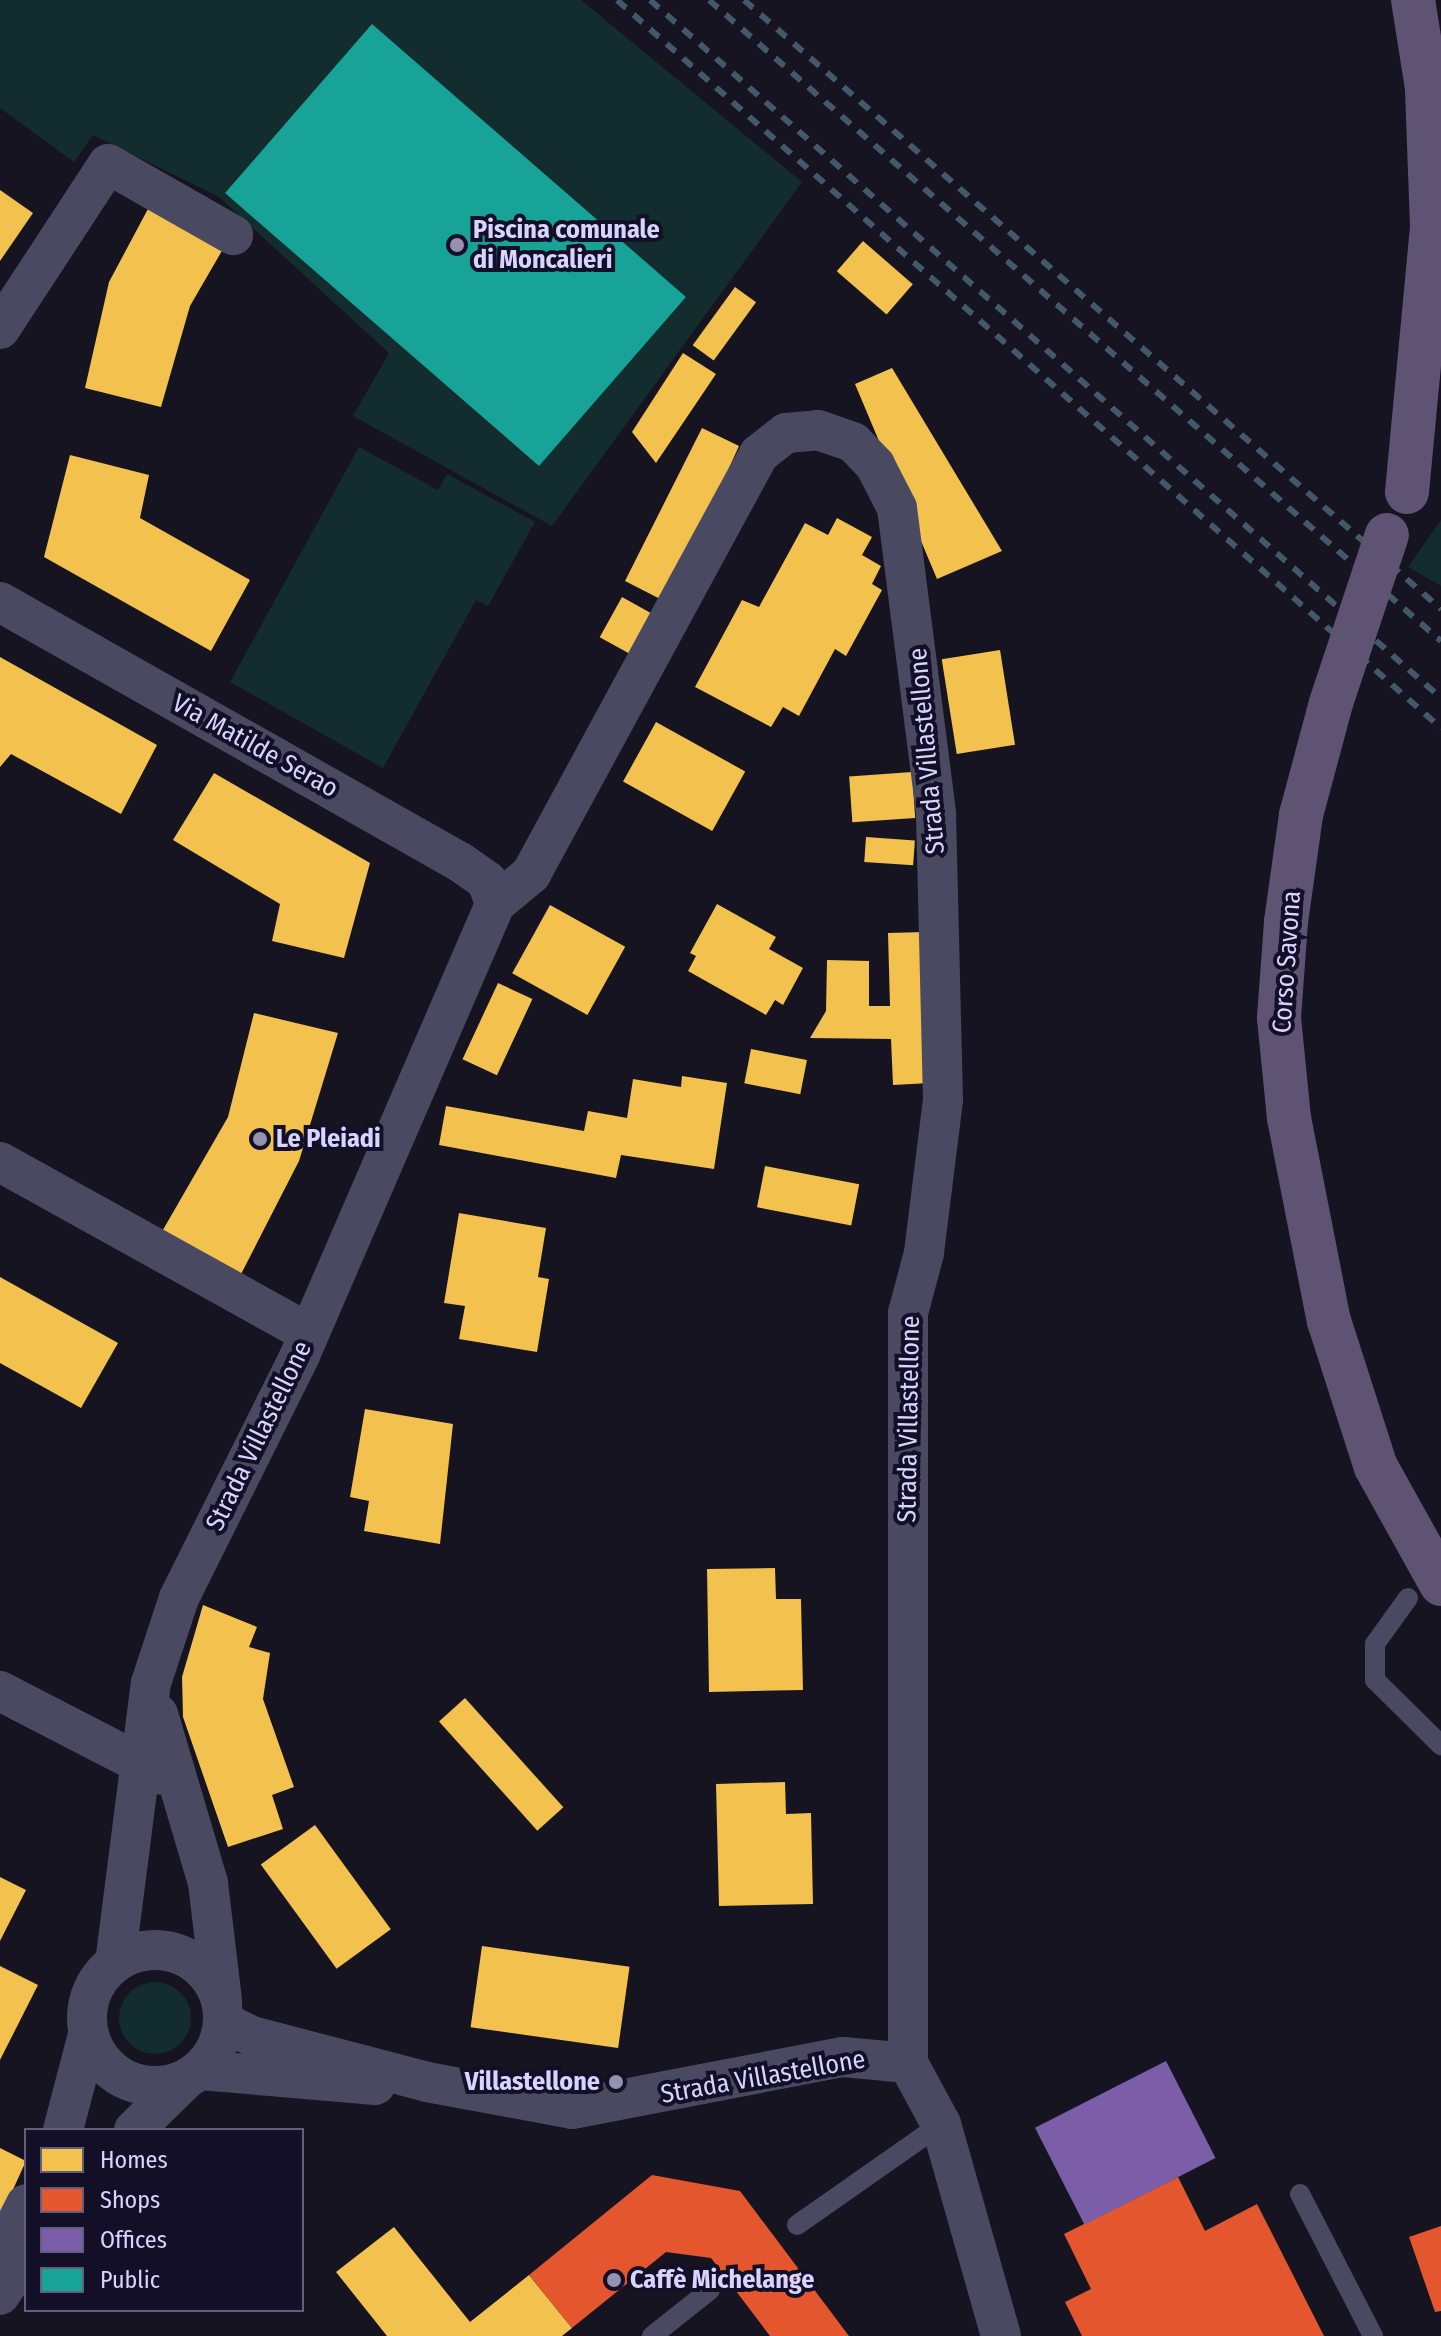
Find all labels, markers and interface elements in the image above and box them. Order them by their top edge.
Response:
place label: Piscina comunale di Moncalieri [473,214,660,276]
marker: Piscina comunale di Moncalieri [448,236,466,254]
street label: Strada Villastellone [902,647,952,855]
street label: Via Matilde Serao [167,688,343,804]
street label: Corso Savona [1266,890,1308,1034]
place label: Le Pleiadi [276,1123,381,1155]
marker: Le Pleiadi [251,1130,269,1148]
street label: Strada Villastellone [892,1315,926,1523]
street label: Strada Villastellone [200,1336,318,1536]
street label: Strada Villastellone [658,2044,868,2110]
place label: Villastellone [465,2066,600,2098]
marker: Villastellone [607,2073,625,2091]
legend [24,2128,304,2312]
text: Homes [100,2146,168,2174]
text: Shops [100,2186,160,2214]
text: Offices [100,2226,167,2254]
place label: Caffè Michelange [630,2264,814,2296]
text: Public [100,2266,160,2294]
marker: Caffè Michelange [605,2271,623,2289]

